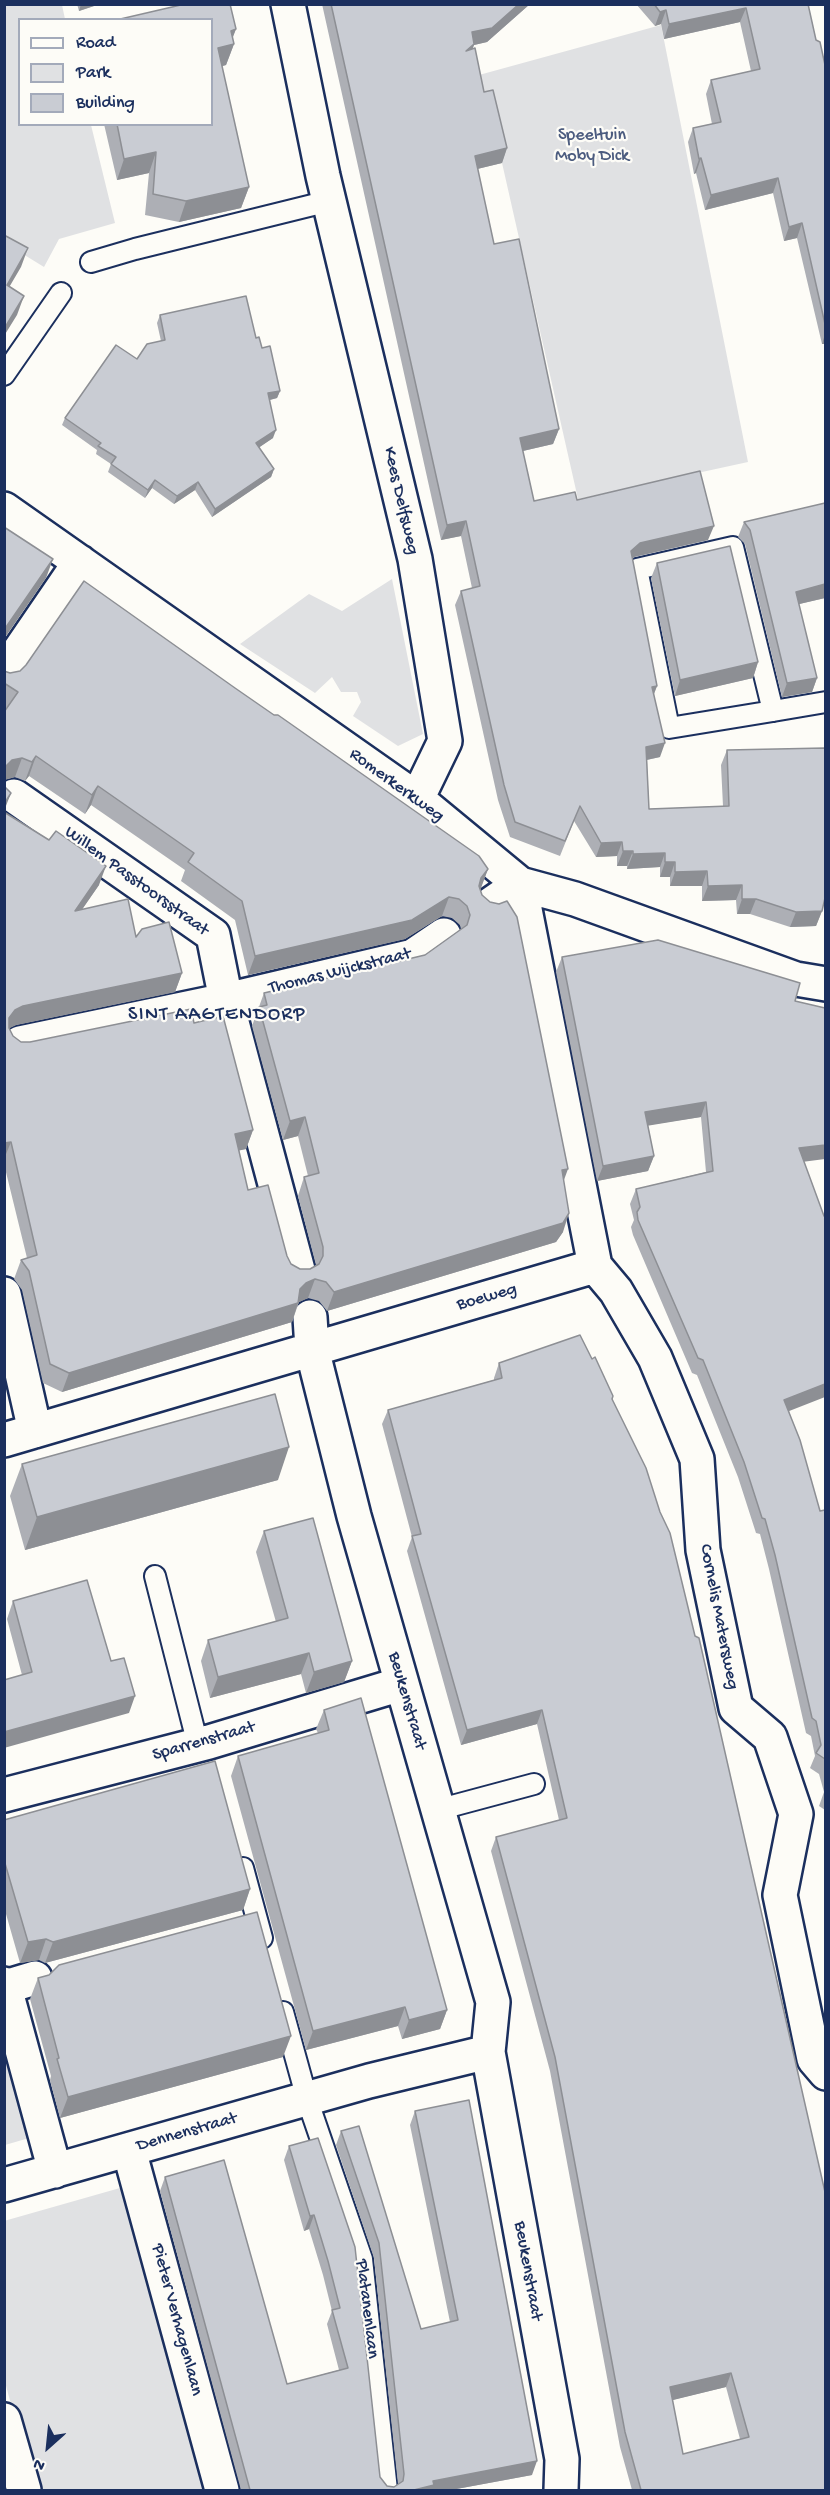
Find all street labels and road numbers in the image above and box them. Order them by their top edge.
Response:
street label: Kees Delfsweg [377,445,423,557]
street label: Romerkerkweg [344,744,448,828]
street label: Willem Passtoorsstraat [60,822,212,942]
street label: Thomas Wijckstraat [267,944,413,1000]
street label: Boeweg [455,1279,519,1317]
street label: Cornelis Matersweg [693,1542,743,1692]
street label: Beukenstraat [382,1650,430,1752]
street label: Sparrenstraat [150,1717,258,1767]
street label: Dennenstraat [134,2108,240,2158]
street label: Beukenstraat [508,2220,546,2322]
street label: Pieter Verhagenlaan [145,2242,207,2398]
street label: Platanenlaan [349,2258,383,2360]

